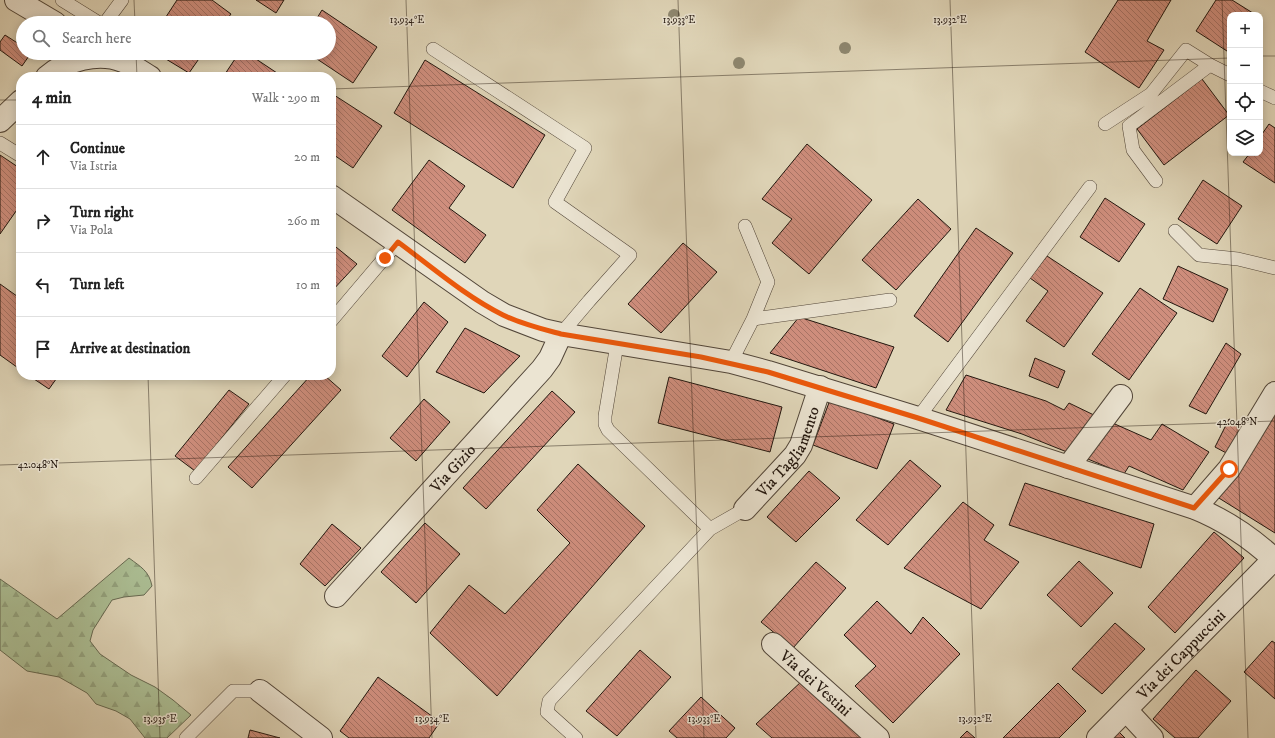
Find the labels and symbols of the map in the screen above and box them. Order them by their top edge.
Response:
text: 13.934°E [390,14,424,26]
text: 13.933°E [663,14,695,26]
text: 13.932°E [933,14,967,26]
route end [376,249,394,267]
street label: Via Tagliamento [752,404,824,502]
text: 42.048°N [1217,416,1257,428]
street label: Via Gizio [425,440,480,498]
text: 42.048°N [18,459,58,471]
route start [1220,460,1238,478]
street label: Via dei Cappuccini [1132,605,1230,704]
street label: Via dei Vestini [775,645,856,721]
text: 13.935°E [143,713,177,725]
text: 13.934°E [415,713,449,725]
text: 13.933°E [688,713,720,725]
text: 13.932°E [958,713,992,725]

